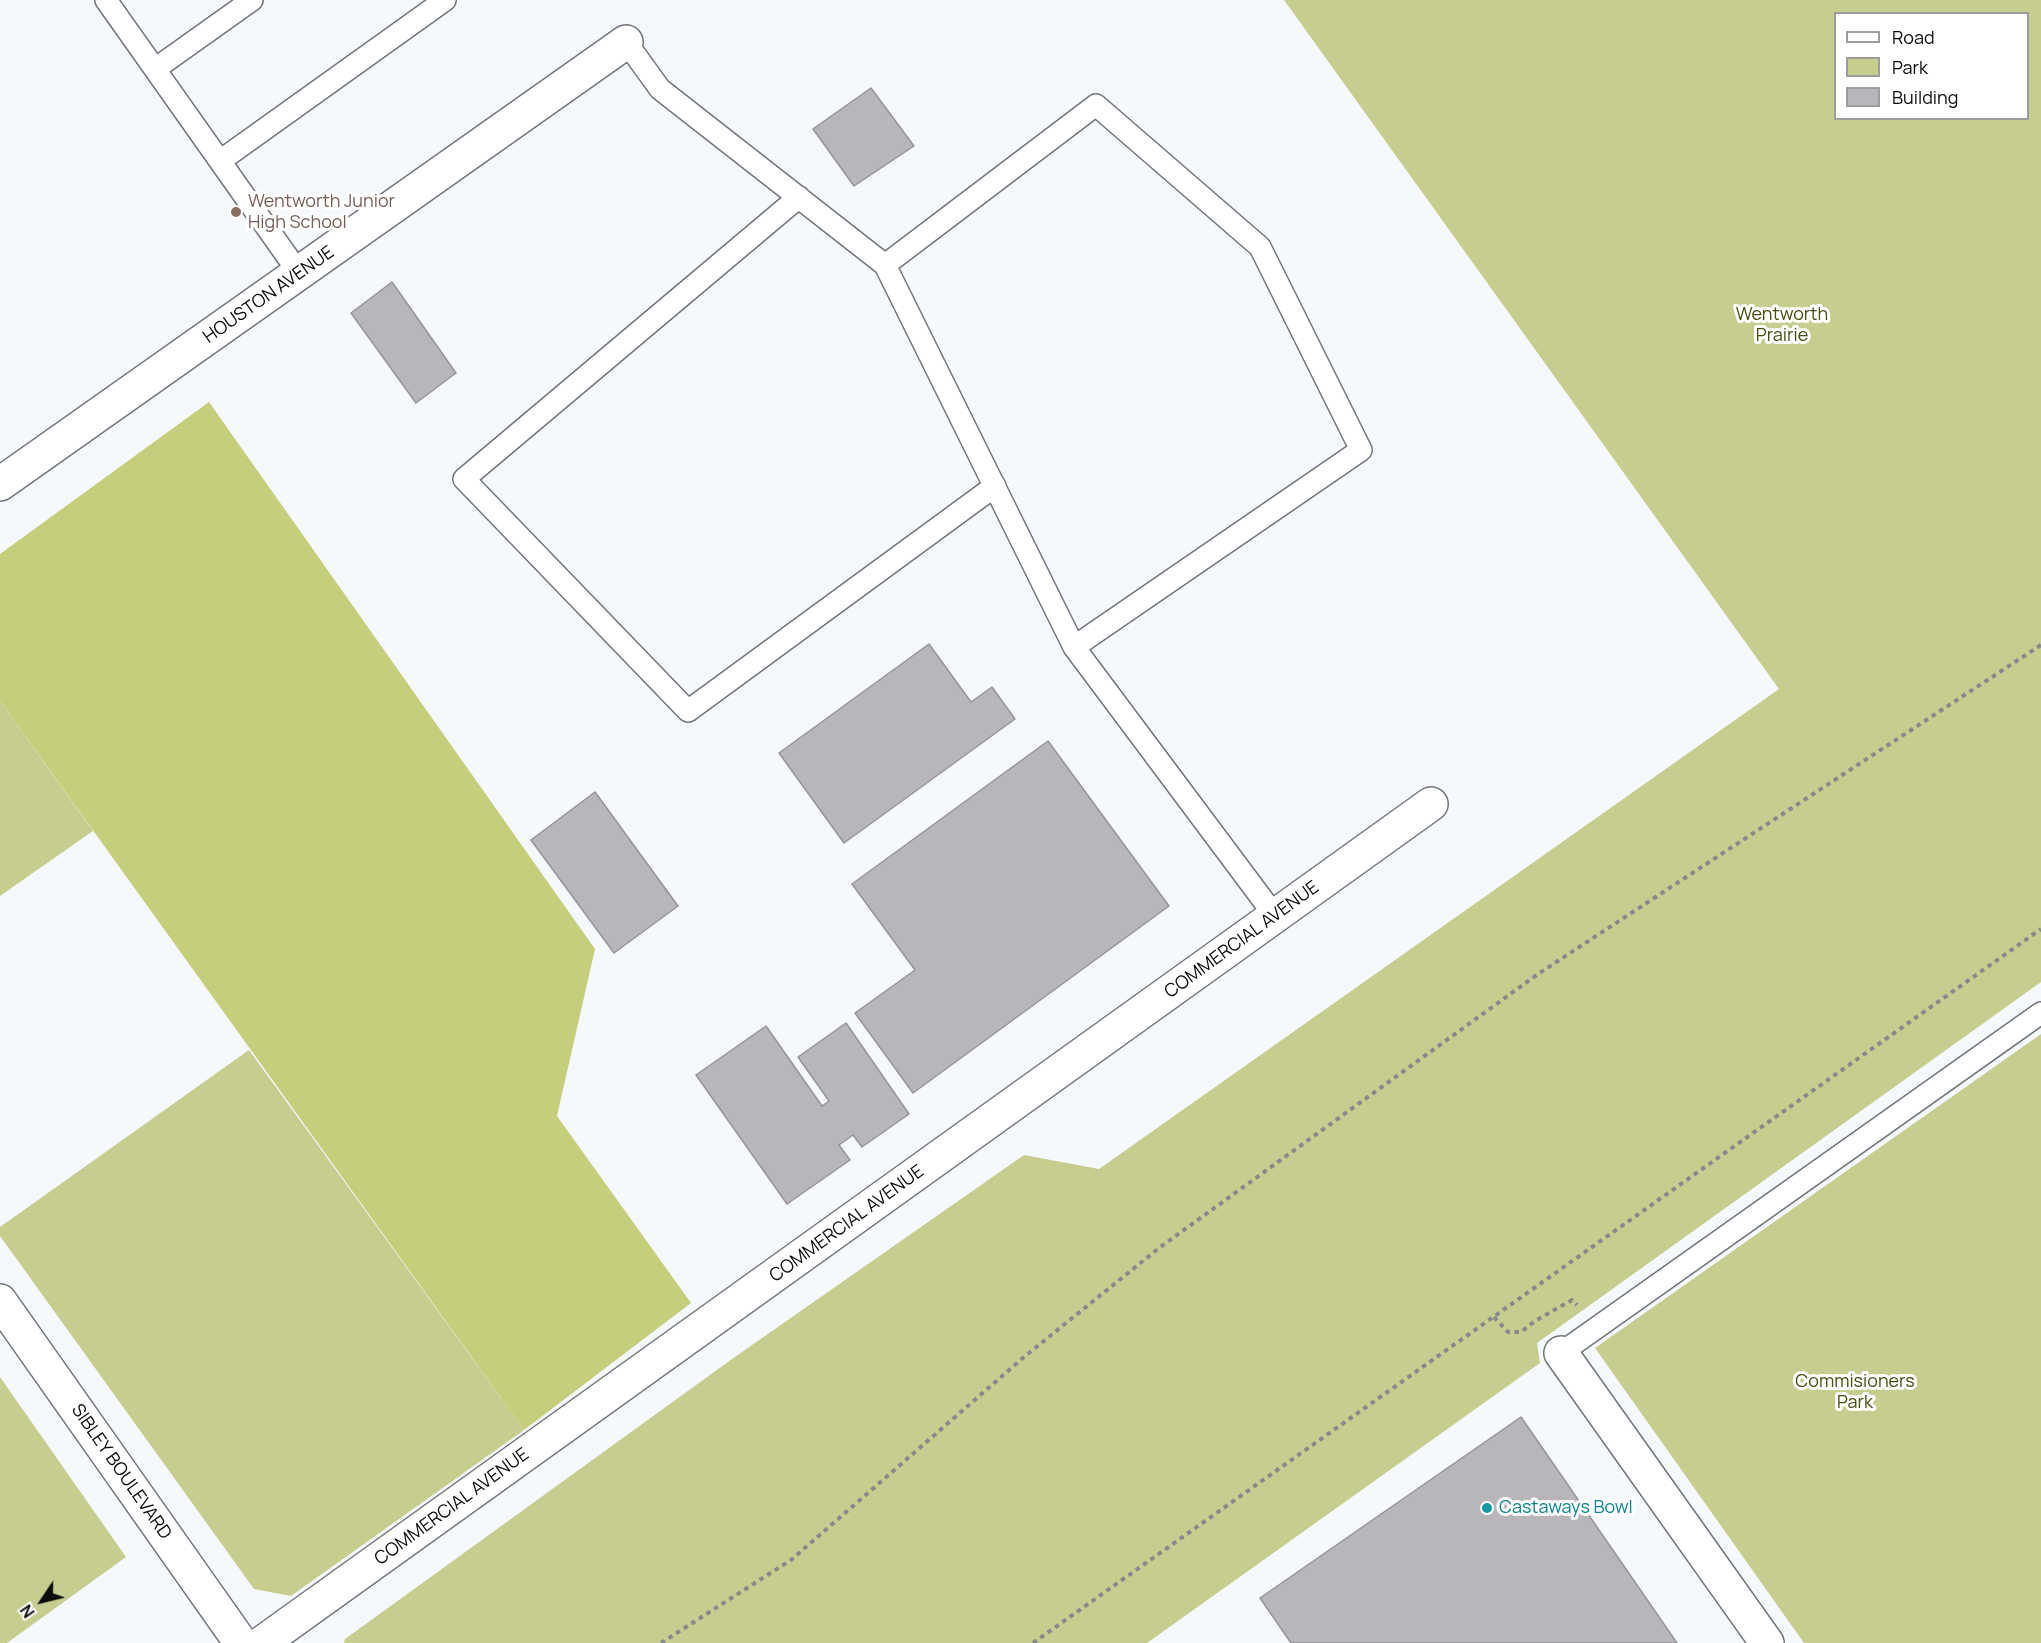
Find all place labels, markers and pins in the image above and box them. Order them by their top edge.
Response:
place label: Wentworth Junior High School [248,191,395,234]
marker: Wentworth Junior High School [229,205,243,219]
place label: Castaways Bowl [1499,1497,1633,1519]
marker: Castaways Bowl [1480,1501,1494,1515]

